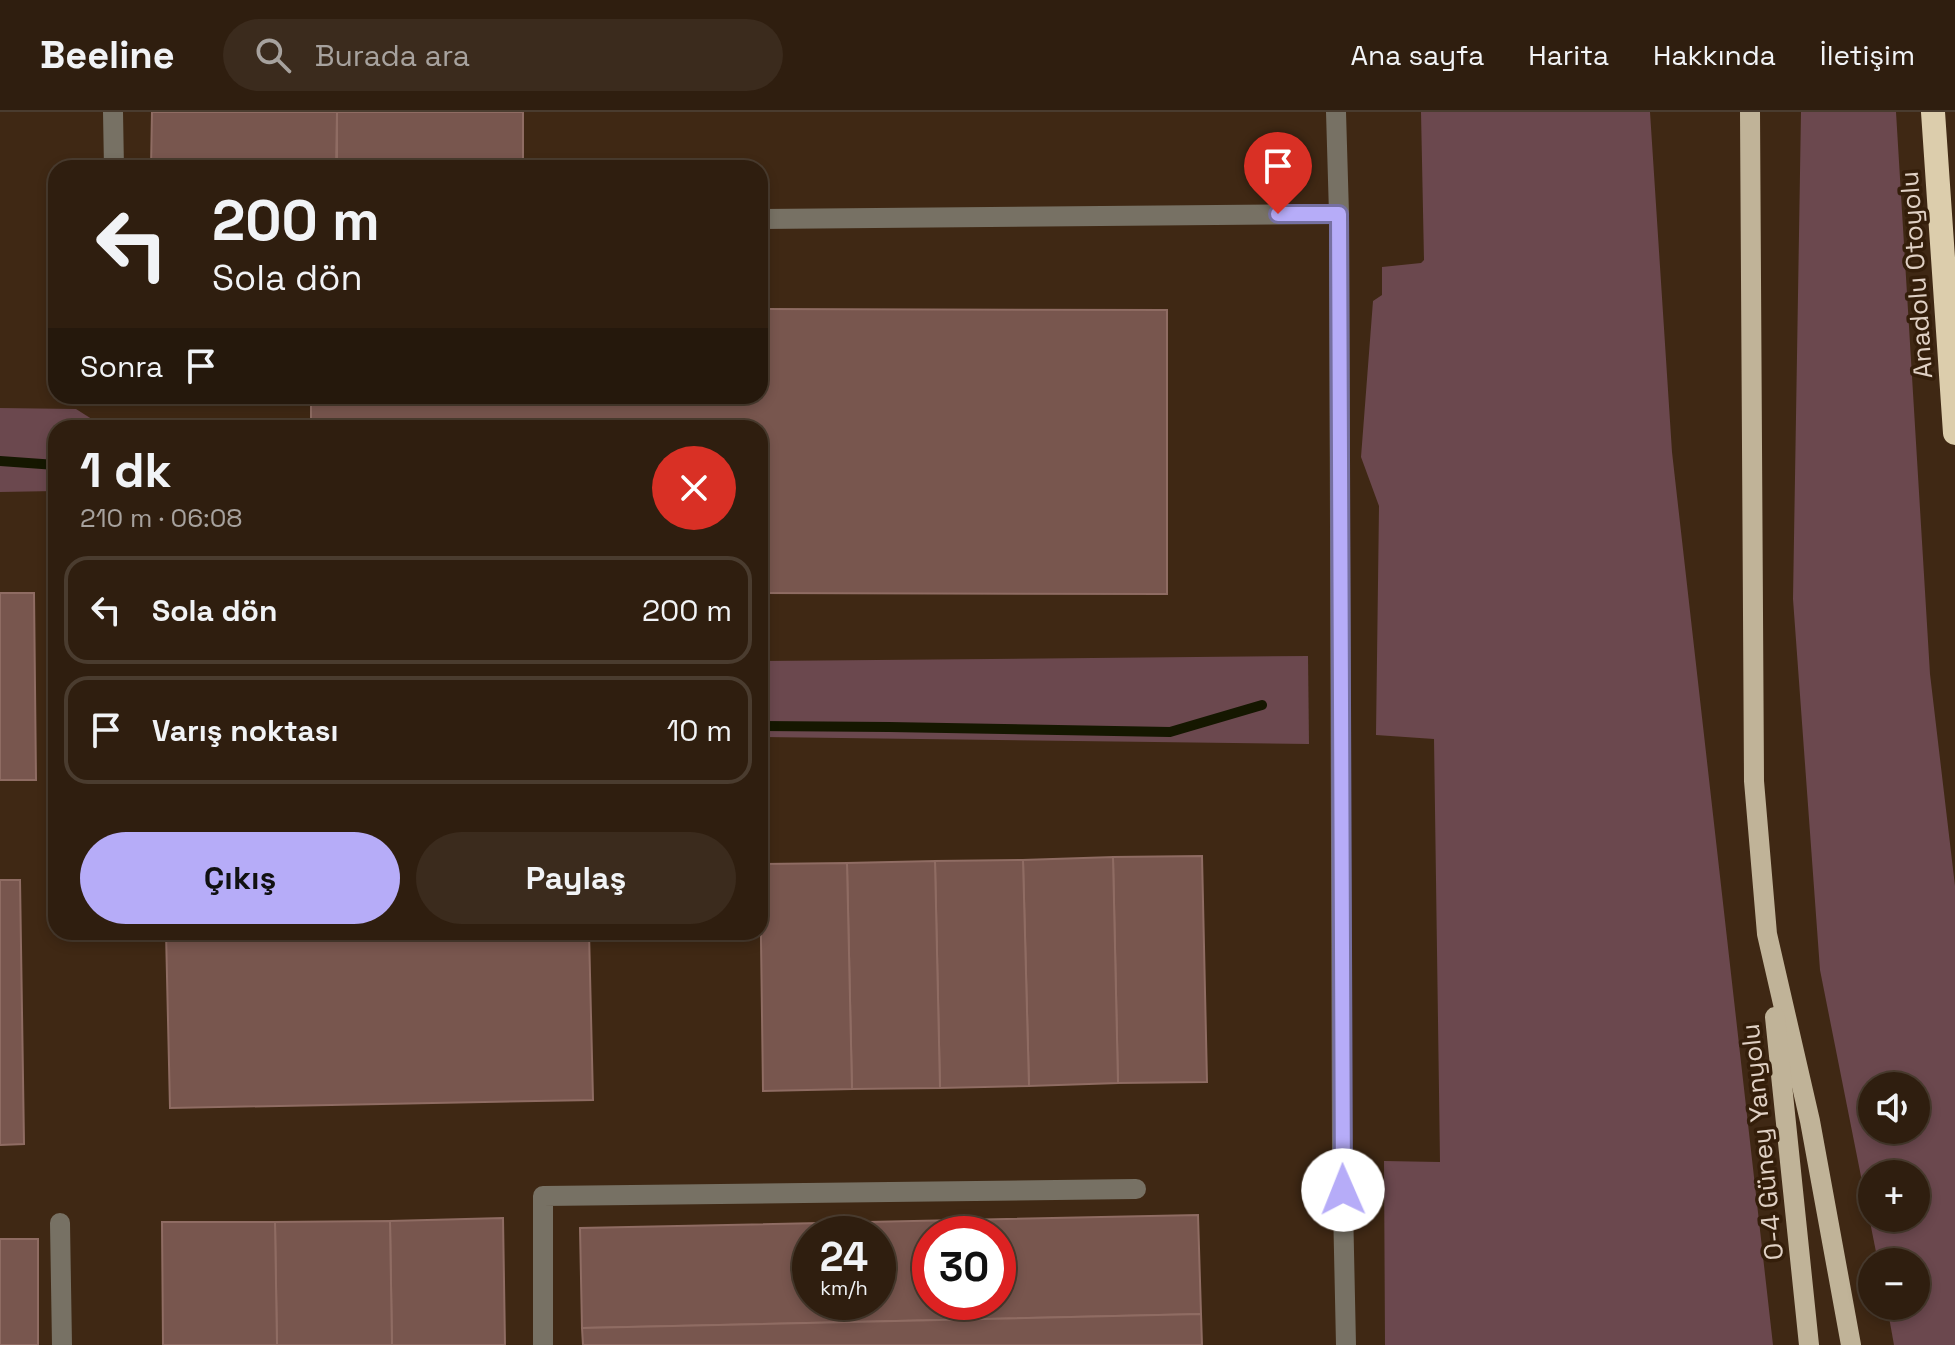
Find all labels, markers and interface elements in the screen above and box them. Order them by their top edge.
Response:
search box [223,19,783,91]
text: Beeline [40,31,175,79]
icon: search [251,33,295,77]
text: Burada ara [315,36,470,75]
text: Ana sayfa [1350,37,1484,73]
text: Harita [1528,37,1609,73]
text: Hakkında [1653,37,1776,73]
text: İletişim [1820,37,1915,73]
pin [1244,132,1312,214]
icon: arrive [1256,144,1300,188]
street label: Anadolu Otoyolu [1892,170,1940,380]
text: 200 m [212,185,380,256]
icon: left [80,192,184,296]
text: Sola dön [212,255,363,301]
icon: arrive [179,344,223,388]
text: Sonra [80,347,163,386]
text: 1 dk [80,440,172,501]
button: close [652,446,736,530]
text: 210 m · 06:08 [80,501,243,535]
icon: left [84,588,128,632]
text: Sola dön [152,591,277,630]
text: 200 m [642,591,732,630]
icon: arrive [84,708,128,752]
text: Varış noktası [152,711,339,750]
text: 10 m [667,711,732,750]
button: Çıkış [80,832,400,924]
button: Paylaş [416,832,736,924]
street label: O-4 Güney Yanyolu [1733,1022,1791,1262]
map controls [1858,1072,1930,1320]
button: sound [1858,1072,1930,1144]
position arrow [1301,1148,1385,1232]
button: + [1858,1160,1930,1232]
speed limit sign: 30 [912,1216,1016,1320]
text: 24 [820,1232,868,1283]
button: − [1858,1248,1930,1320]
text: km/h [820,1275,868,1301]

